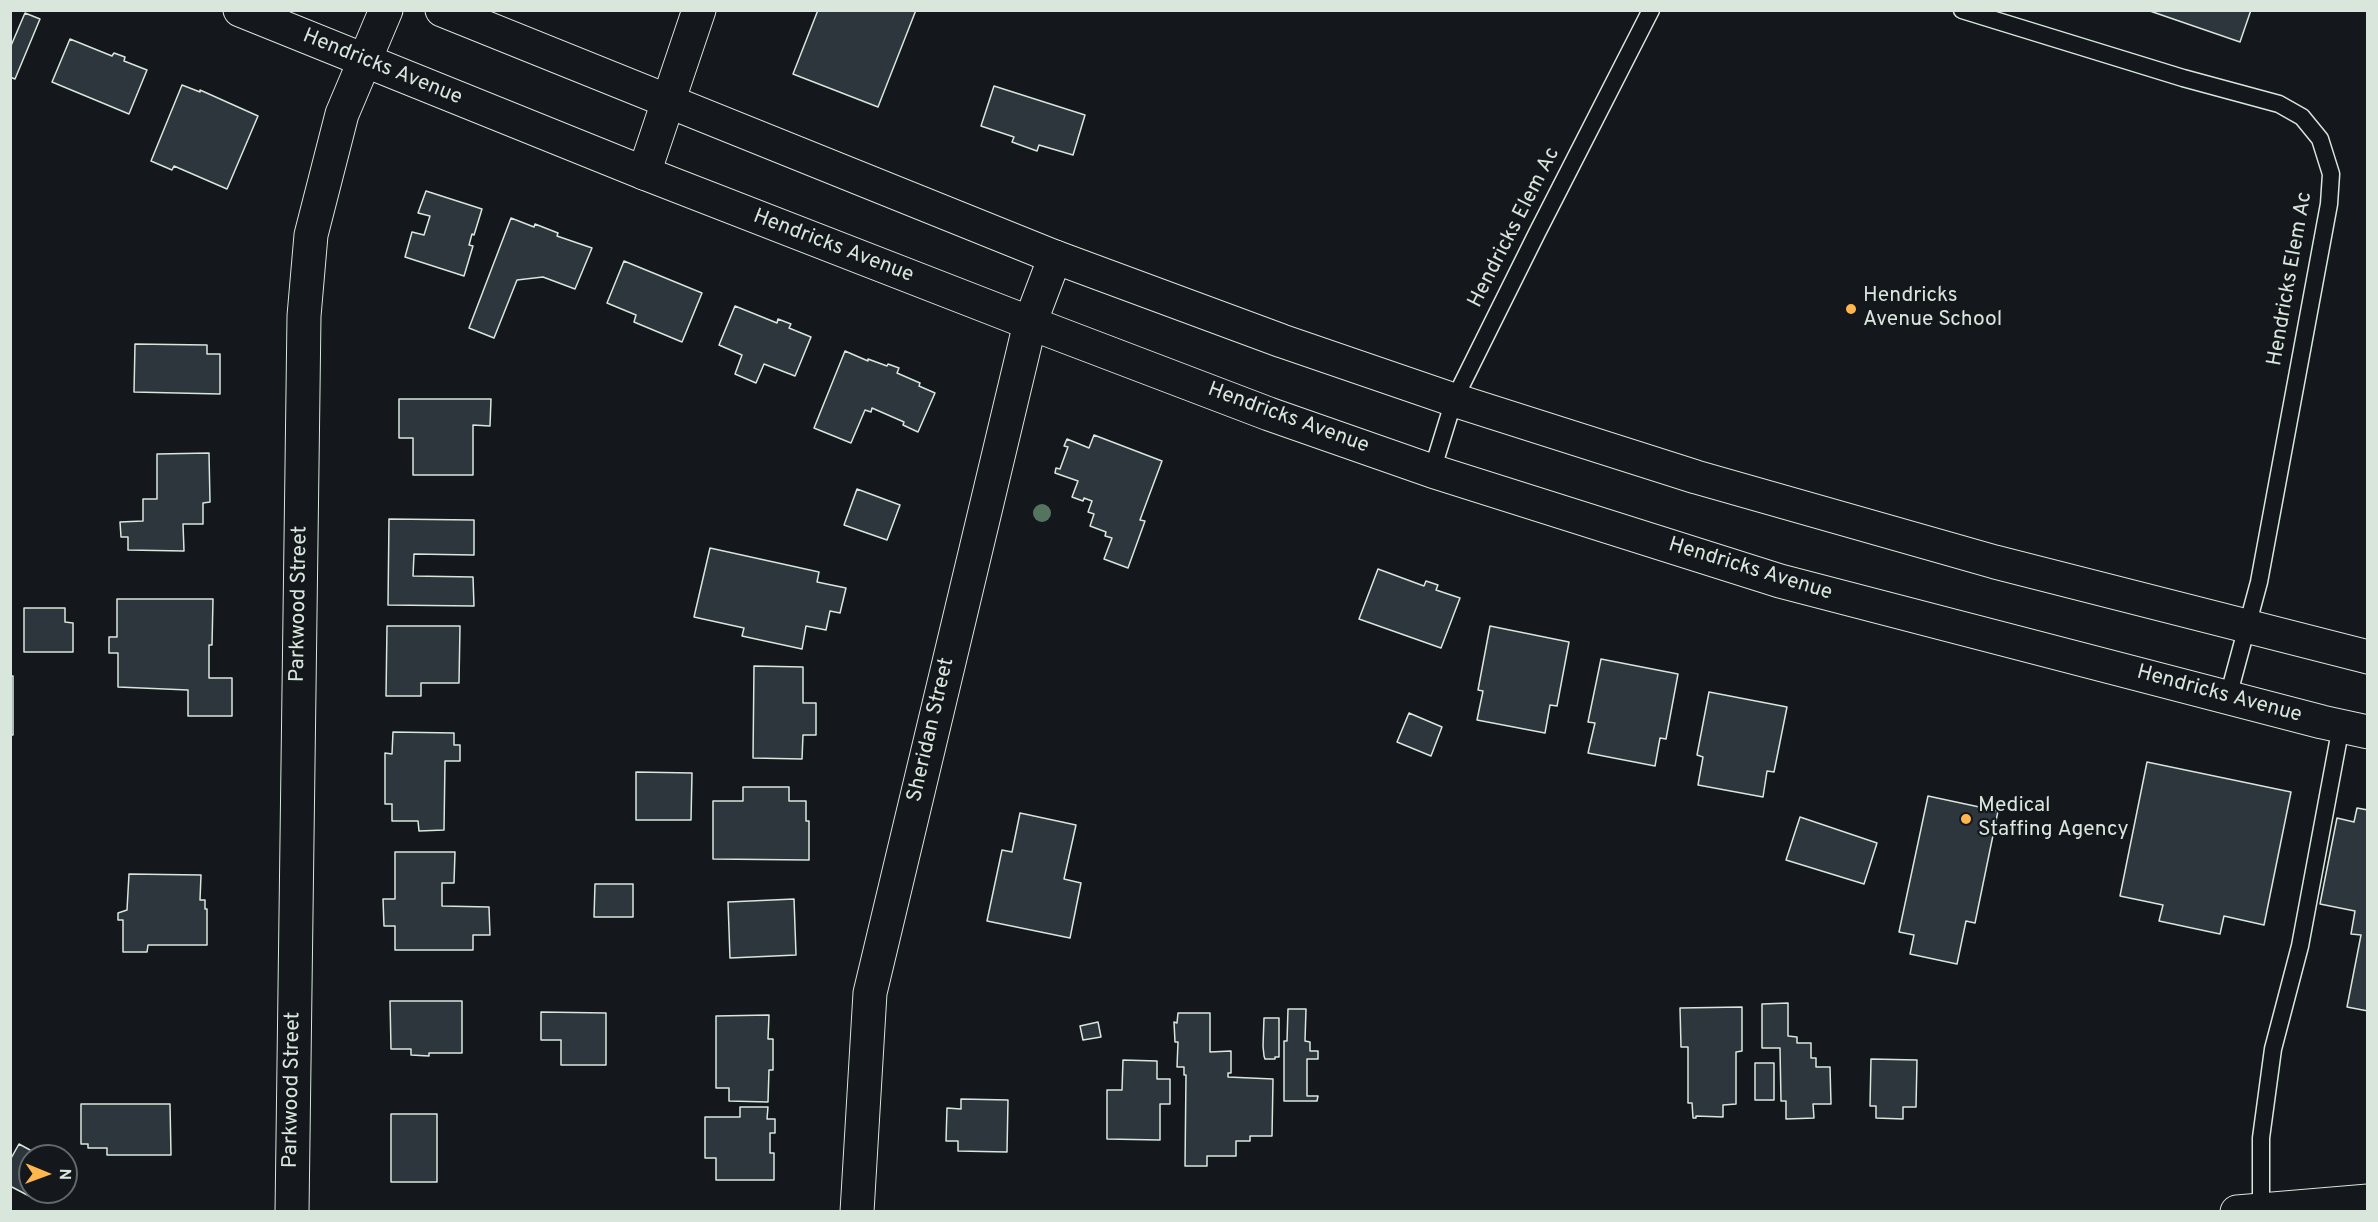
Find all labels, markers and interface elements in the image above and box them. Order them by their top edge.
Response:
street label: Hendricks Avenue [299,25,465,111]
street label: Hendricks Elem Ac [1464,144,1566,312]
street label: Hendricks Elem Ac [2263,190,2319,368]
street label: Hendricks Avenue [749,205,917,289]
place label: Hendricks Avenue School [1863,284,2002,334]
marker: Hendricks Avenue School [1844,302,1858,316]
street label: Hendricks Avenue [1204,378,1372,460]
street label: Parkwood Street [286,526,314,682]
street label: Hendricks Avenue [1665,533,1835,607]
street label: Sheridan Street [903,655,961,805]
street label: Hendricks Avenue [2134,661,2304,729]
place label: Medical Staffing Agency [1978,794,2129,844]
marker: Medical Staffing Agency [1959,812,1973,826]
street label: Parkwood Street [279,1012,307,1168]
north arrow [18,1144,78,1204]
text: N [54,1168,74,1180]

